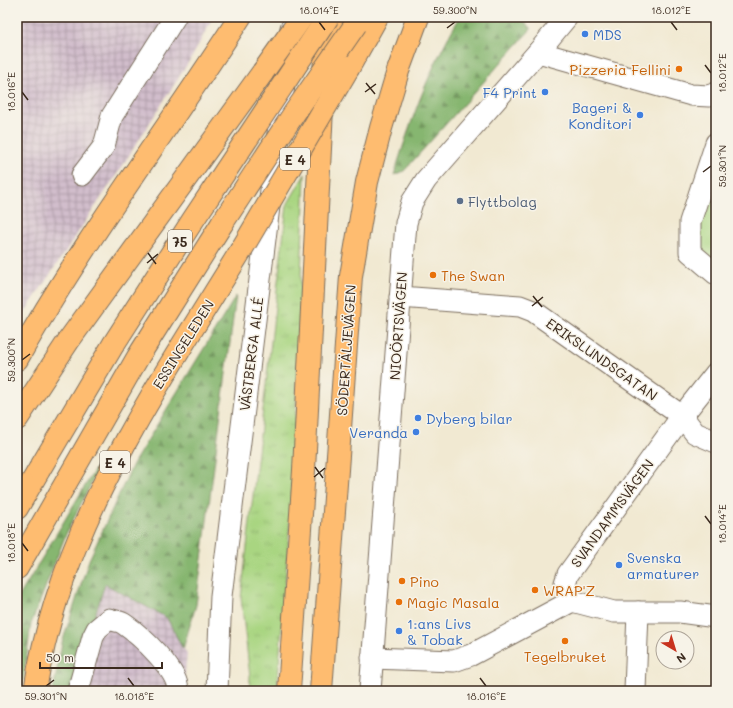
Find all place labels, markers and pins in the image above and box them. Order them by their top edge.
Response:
place label: MDS [593,25,622,44]
marker: MDS [580,29,590,39]
place label: Pizzeria Fellini [570,60,671,79]
marker: Pizzeria Fellini [674,64,684,74]
place label: F4 Print [483,83,537,102]
marker: F4 Print [540,87,550,97]
place label: Bageri & Konditori [569,98,632,133]
marker: Bageri & Konditori [635,110,645,120]
place label: Flyttbolag [468,192,537,211]
marker: Flyttbolag [455,196,465,206]
place label: The Swan [441,266,505,285]
marker: The Swan [428,270,438,280]
place label: Dyberg bilar [426,409,513,428]
marker: Dyberg bilar [413,413,423,423]
place label: Veranda [349,423,408,442]
marker: Veranda [411,427,421,437]
place label: Svenska armaturer [627,548,699,583]
marker: Svenska armaturer [614,560,624,570]
place label: Pino [410,572,439,591]
marker: Pino [397,576,407,586]
place label: WRAP'Z [543,581,595,600]
marker: WRAP'Z [530,585,540,595]
place label: Magic Masala [407,593,500,612]
marker: Magic Masala [394,597,404,607]
place label: 1:ans Livs & Tobak [407,614,471,649]
marker: 1:ans Livs & Tobak [394,626,404,636]
marker: Tegelbruket [560,636,570,646]
place label: Tegelbruket [524,647,606,666]

